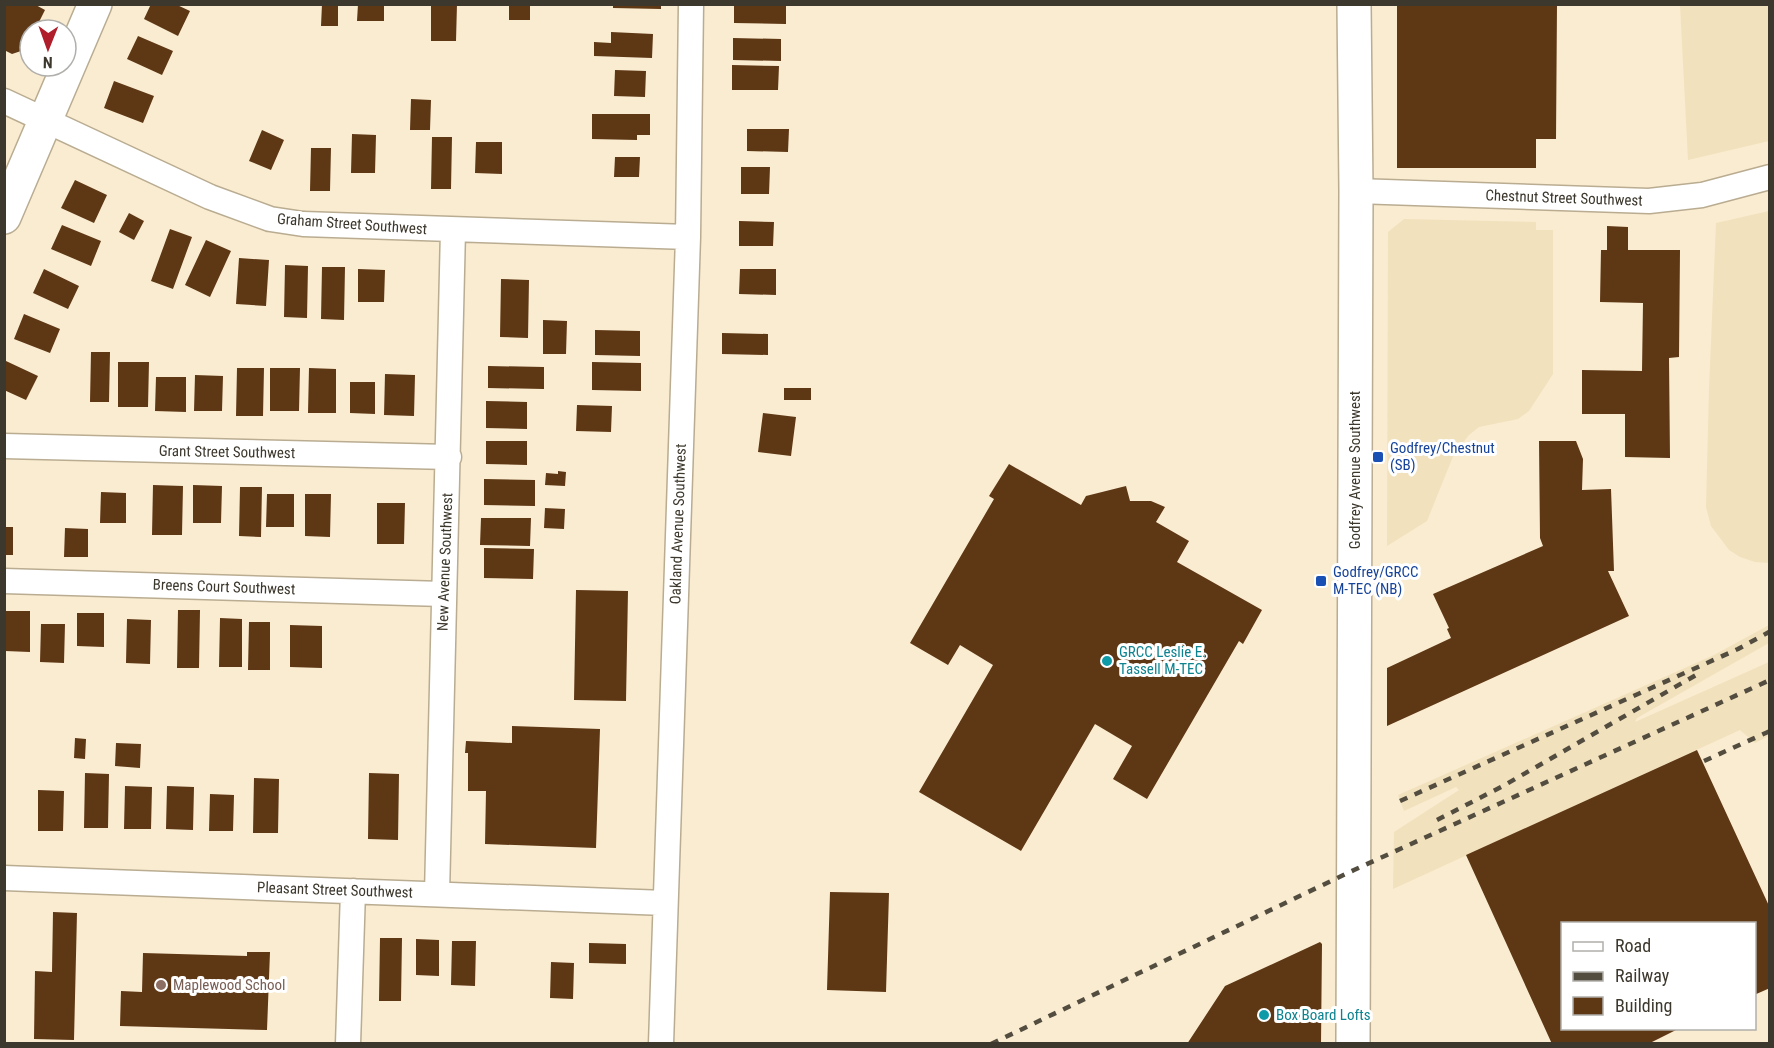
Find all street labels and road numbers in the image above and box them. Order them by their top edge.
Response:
street label: Chestnut Street Southwest [1485,186,1643,210]
street label: Graham Street Southwest [276,210,428,238]
street label: Godfrey Avenue Southwest [1346,391,1364,549]
street label: Grant Street Southwest [159,442,295,462]
street label: Oakland Avenue Southwest [666,443,690,605]
street label: New Avenue Southwest [434,493,456,631]
street label: Breens Court Southwest [152,576,296,598]
street label: Pleasant Street Southwest [257,878,413,902]

